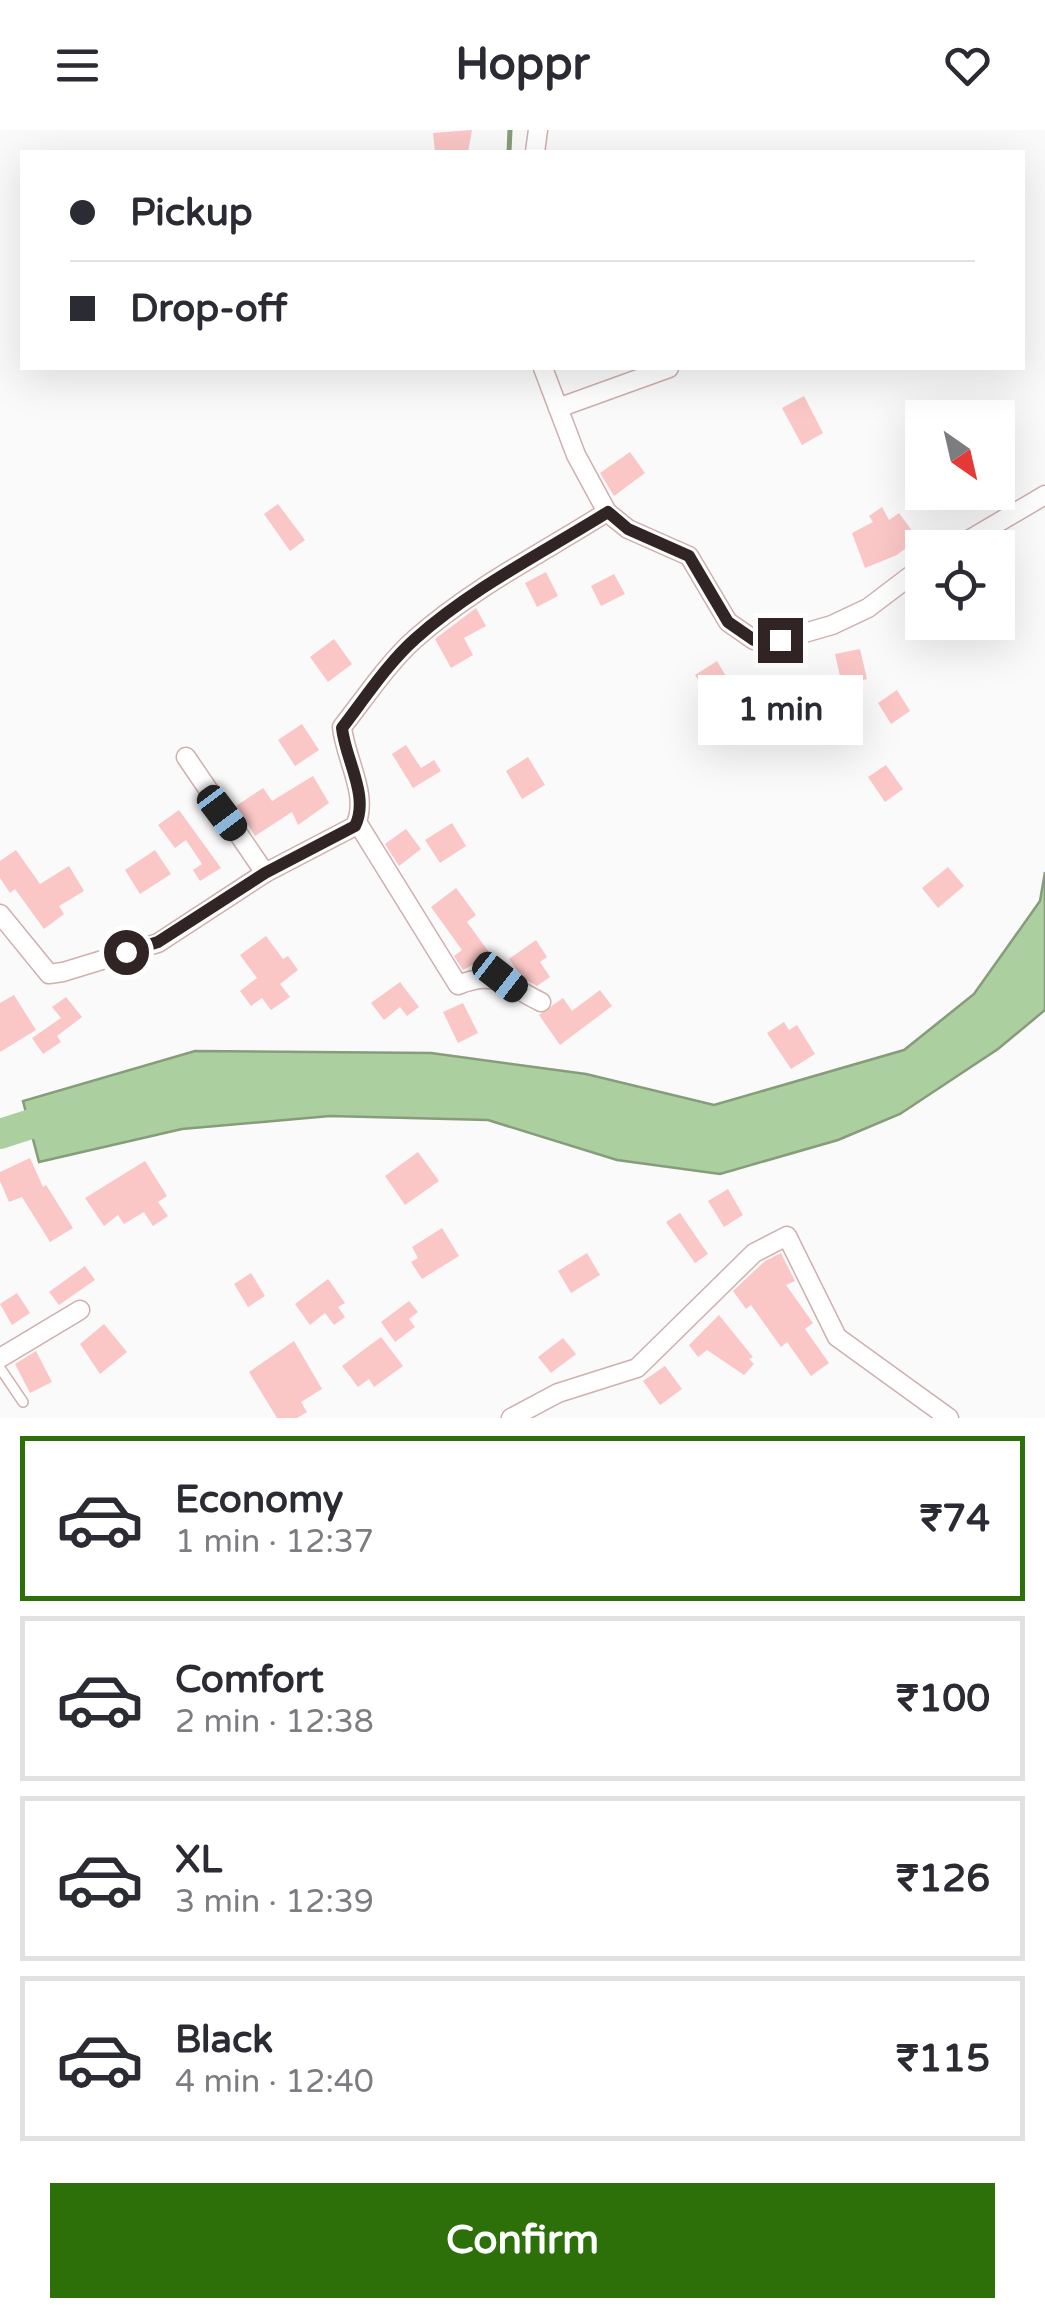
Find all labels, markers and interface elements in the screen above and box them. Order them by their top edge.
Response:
icon: menu [50,38,105,93]
text: Hoppr [455,38,590,92]
icon: heart [940,38,995,93]
text: Pickup [130,190,253,236]
text: Drop-off [130,286,287,332]
north arrow [905,400,1015,510]
map controls [905,400,1015,640]
button: locate [905,530,1015,640]
route end [758,618,803,663]
callout: 1 min [698,675,862,745]
text: 1 min [738,691,823,729]
car [192,780,252,846]
route start [104,930,149,975]
car [467,947,533,1007]
icon: car [55,1474,145,1564]
text: Economy [175,1477,343,1523]
text: ₹74 [920,1496,990,1542]
text: 1 min · 12:37 [175,1523,374,1561]
icon: car [55,1654,145,1744]
text: Comfort [175,1657,324,1703]
text: ₹100 [896,1676,990,1722]
text: 2 min · 12:38 [175,1703,374,1741]
icon: car [55,1834,145,1924]
text: XL [175,1837,222,1883]
text: ₹126 [896,1856,990,1902]
text: 3 min · 12:39 [175,1883,374,1921]
icon: car [55,2014,145,2104]
text: Black [175,2017,273,2063]
text: ₹115 [896,2036,990,2082]
text: 4 min · 12:40 [175,2063,374,2101]
button: Confirm [50,2183,995,2298]

